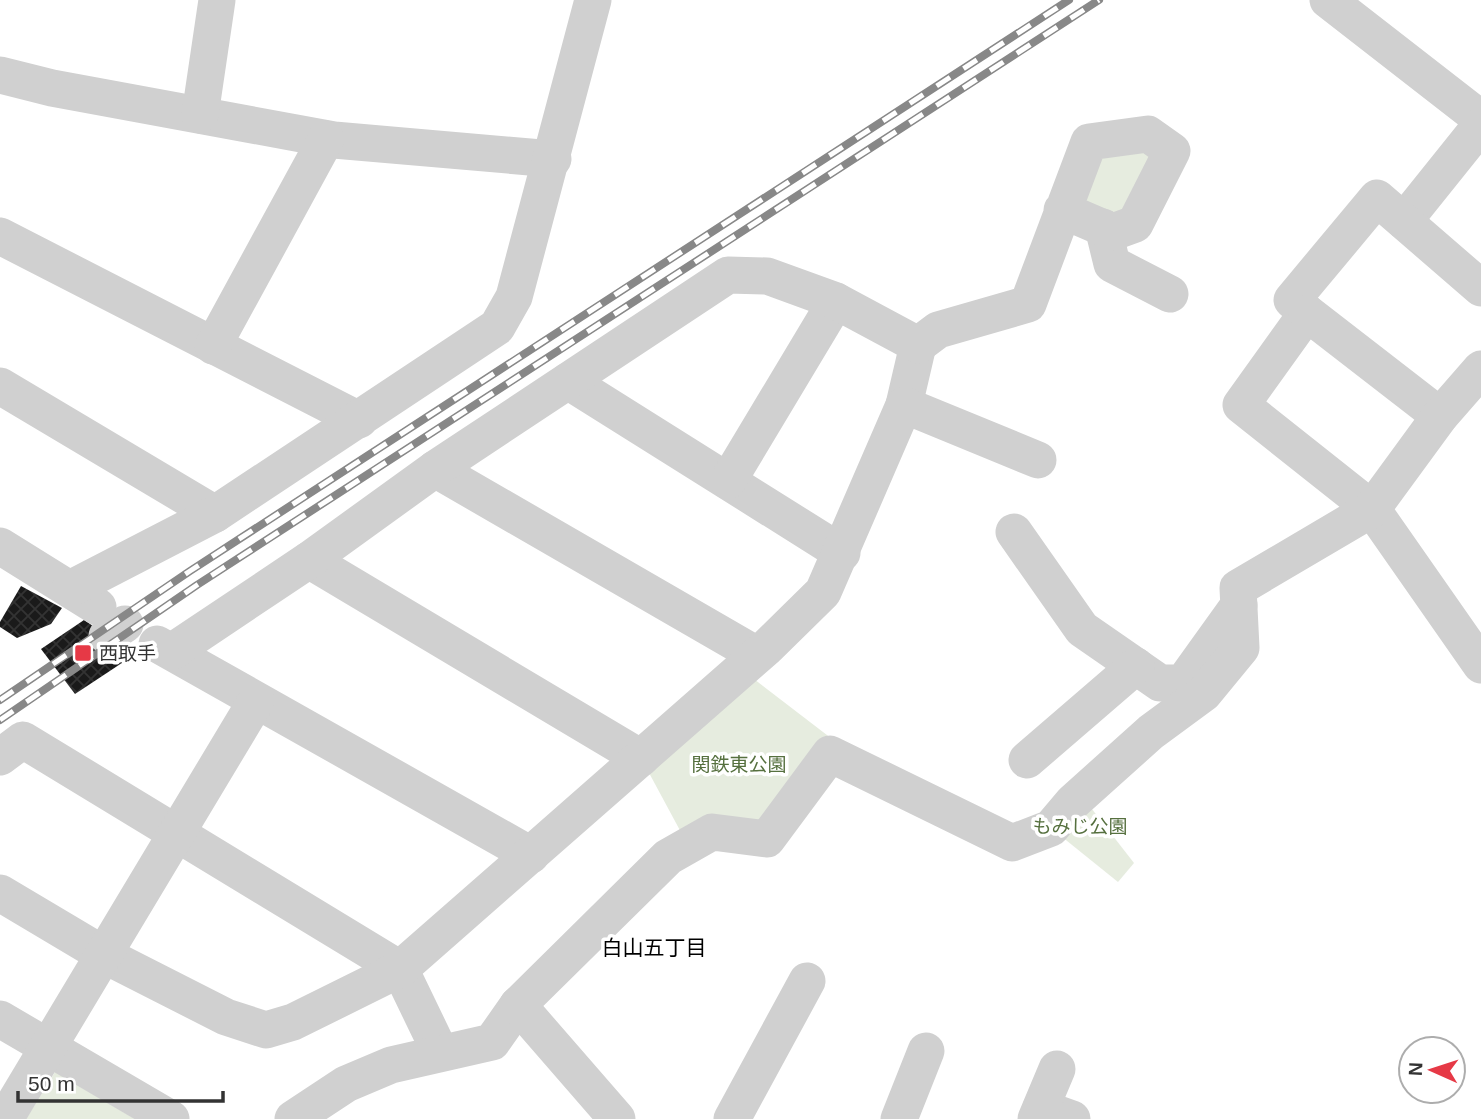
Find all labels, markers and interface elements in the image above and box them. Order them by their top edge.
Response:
marker: 西取手 [73,643,93,663]
place label: 西取手 [99,643,156,664]
park label: 関鉄東公園 [691,754,787,775]
park label: もみじ公園 [1032,816,1128,837]
district label: 白山五丁目 [602,936,707,959]
north arrow [1397,1035,1467,1105]
scale bar [18,1060,222,1104]
text: N [1405,1062,1426,1077]
text: 50 m [28,1072,75,1095]

